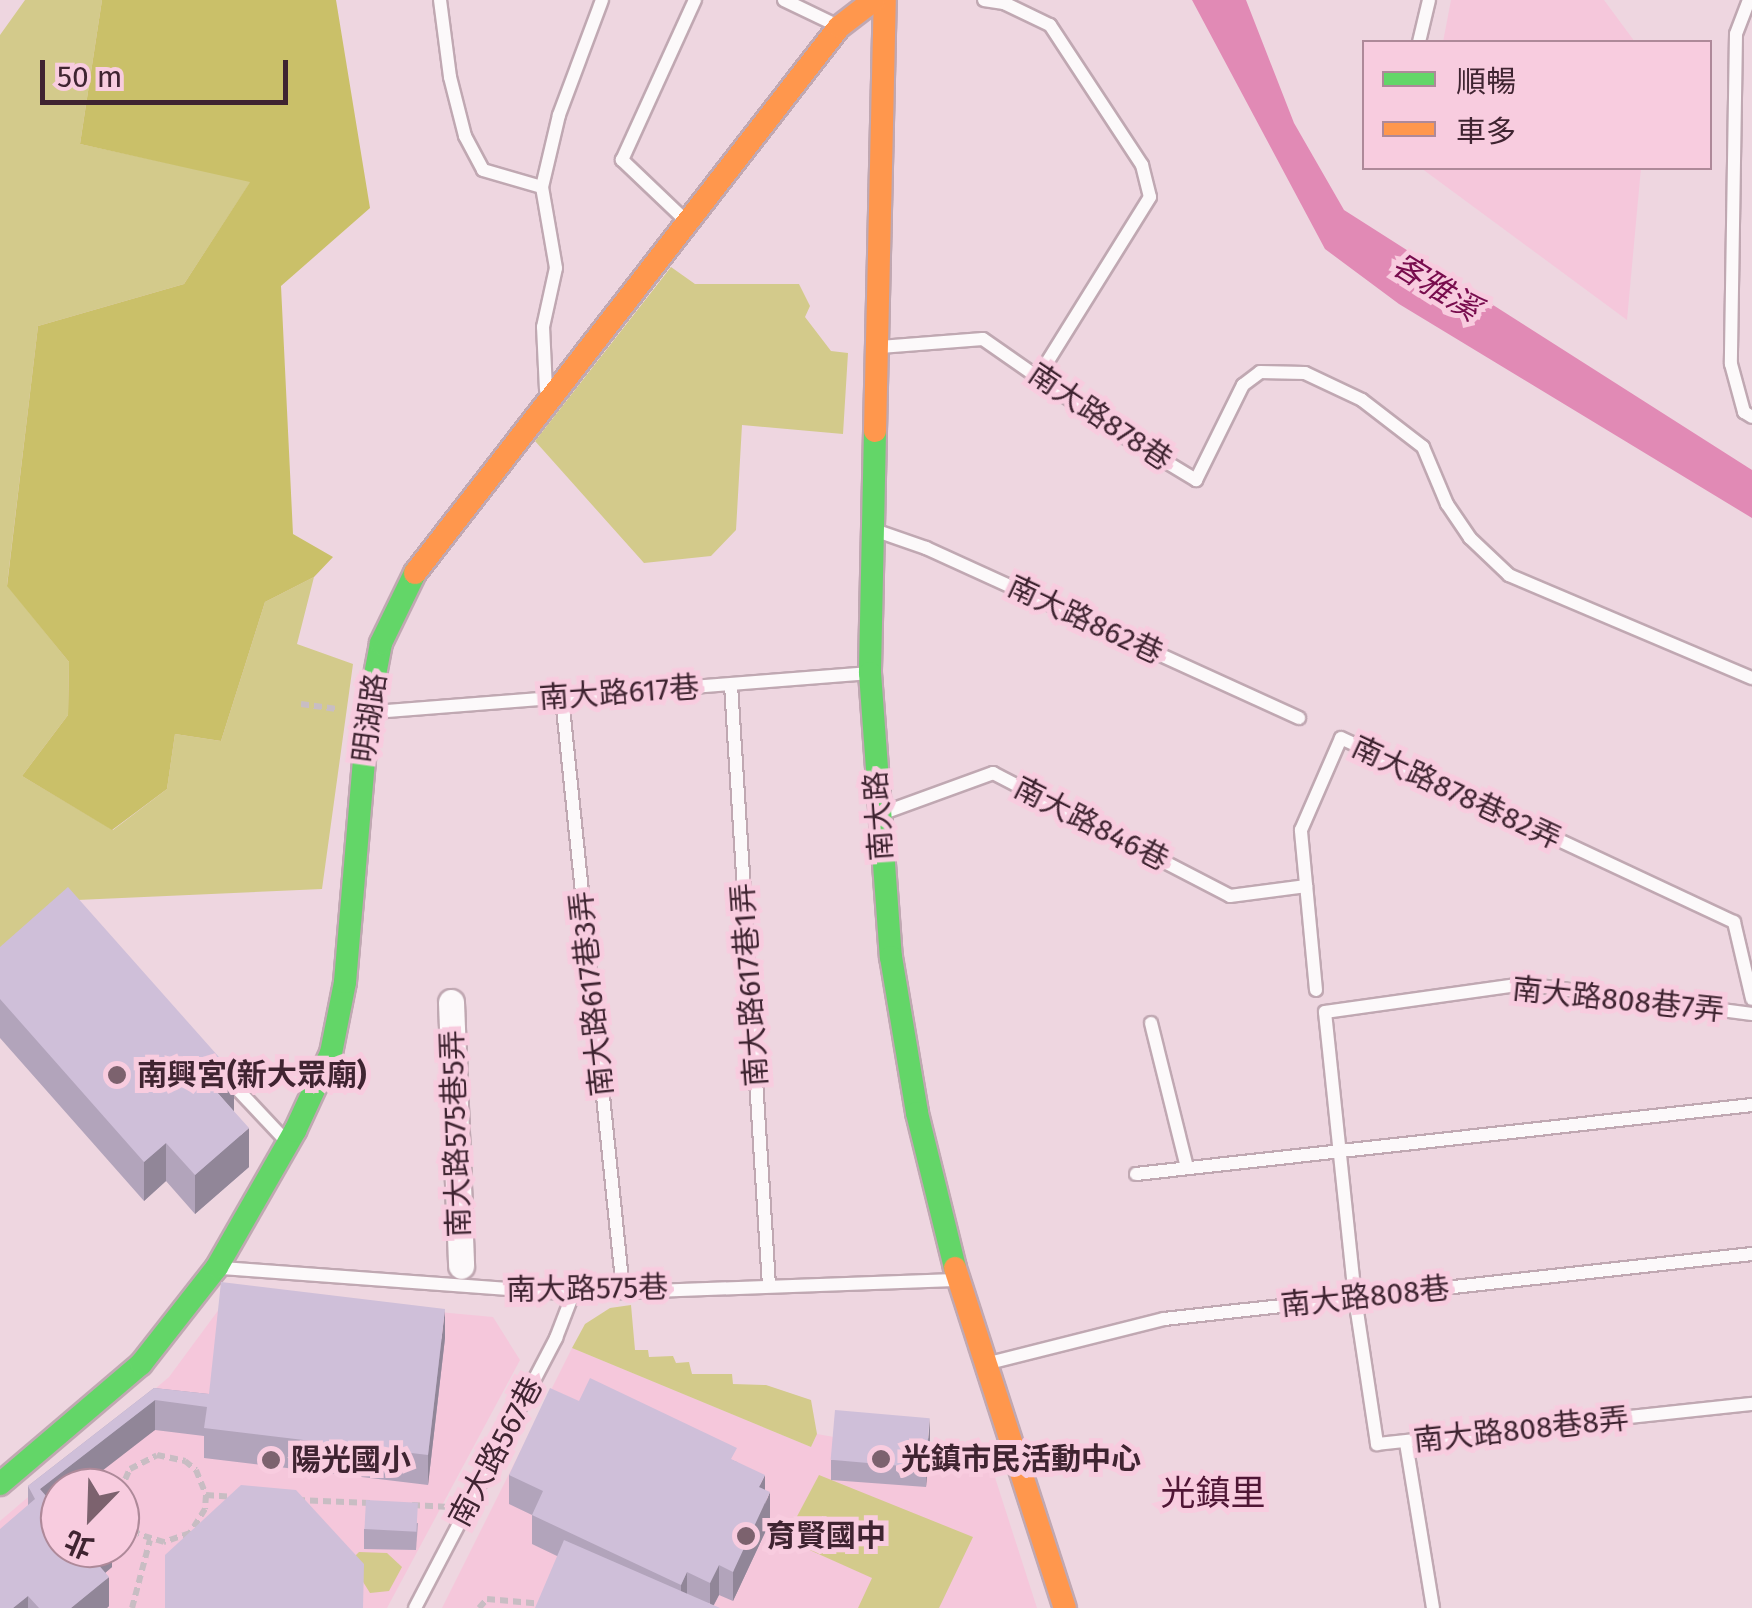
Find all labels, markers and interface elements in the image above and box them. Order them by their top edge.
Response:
scale bar [45,40,292,102]
legend [1362,40,1712,170]
text: 50 m [57,59,122,95]
text: 順暢 [1456,64,1516,100]
text: 車多 [1456,114,1516,150]
water label: 客雅溪 [1385,245,1487,329]
street label: 南大路878巷 [1021,356,1179,478]
street label: 南大路862巷 [1002,568,1168,672]
street label: 南大路617巷 [538,669,700,717]
street label: 明湖路 [346,671,394,765]
street label: 南大路878巷82弄 [1346,729,1566,857]
street label: 南大路 [858,770,900,862]
street label: 南大路846巷 [1008,770,1174,878]
street label: 南大路617巷1弄 [725,882,775,1088]
street label: 南大路617巷3弄 [563,890,621,1098]
street label: 南大路808巷7弄 [1510,971,1726,1029]
street label: 南大路575巷5弄 [434,1030,478,1238]
place label: 南興宮(新大眾廟) [137,1057,366,1093]
marker: 南興宮(新大眾廟) [106,1064,128,1086]
street label: 南大路575巷 [506,1270,668,1308]
street label: 南大路808巷 [1279,1270,1451,1324]
street label: 南大路567巷 [442,1371,550,1533]
street label: 南大路808巷8弄 [1412,1401,1630,1459]
place label: 光鎮市民活動中心 [901,1441,1141,1477]
place label: 陽光國小 [291,1442,411,1478]
marker: 光鎮市民活動中心 [870,1448,892,1470]
marker: 陽光國小 [260,1449,282,1471]
north arrow [40,1468,140,1568]
district label: 光鎮里 [1161,1472,1265,1514]
place label: 育賢國中 [766,1518,886,1554]
text: 北 [60,1524,98,1565]
marker: 育賢國中 [735,1525,757,1547]

